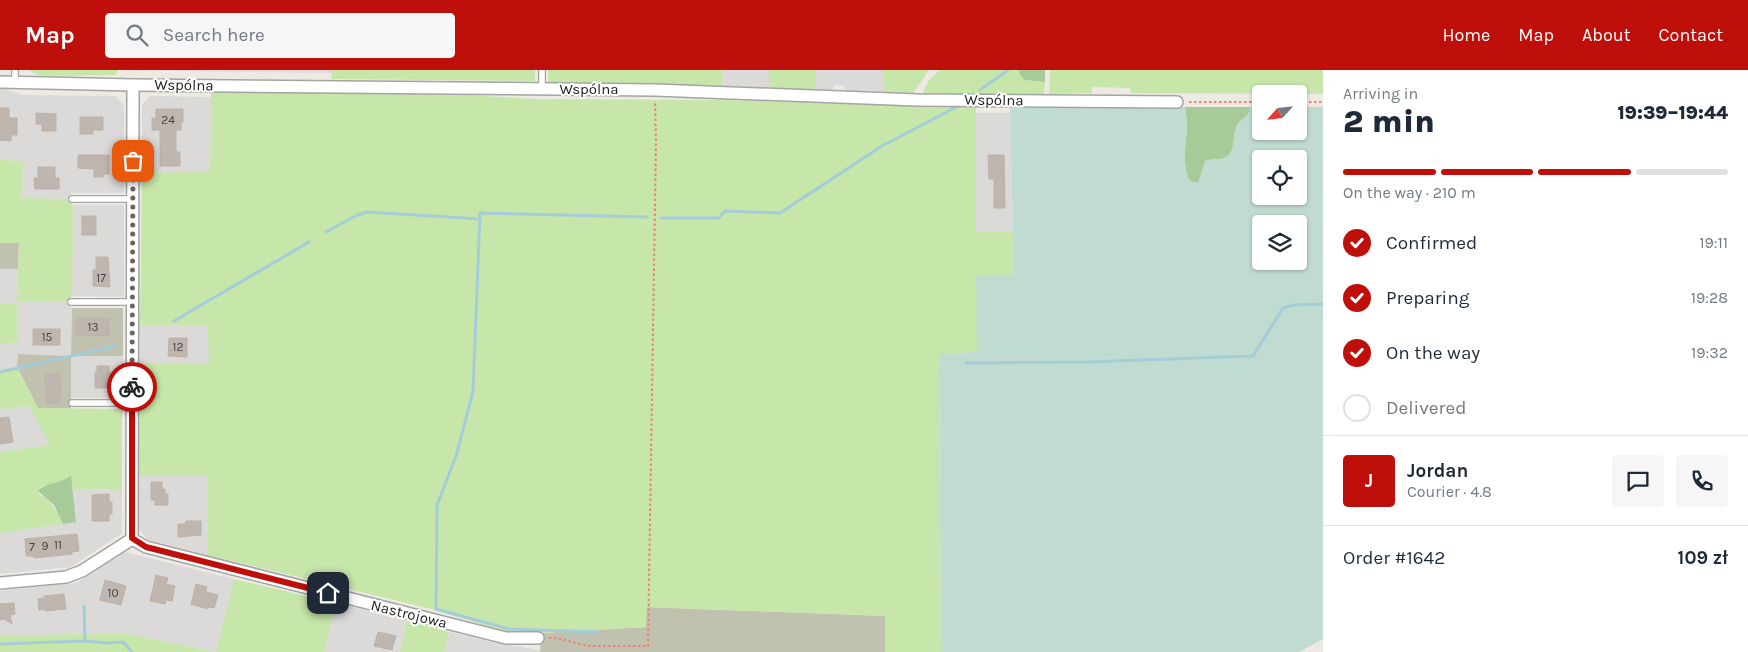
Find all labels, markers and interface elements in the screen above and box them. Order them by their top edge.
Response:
search box [105,13,455,58]
text: Map [25,21,75,49]
icon: search [123,21,151,49]
text: Search here [163,24,265,46]
text: Home [1442,24,1490,46]
text: Map [1518,24,1554,46]
text: About [1582,24,1631,46]
text: Contact [1659,24,1723,46]
street label: Wspólna [154,75,214,95]
street label: Wspólna [559,80,619,98]
text: Arriving in [1343,84,1418,103]
north arrow [1252,85,1308,140]
map controls [1252,85,1307,270]
street label: Wspólna [964,90,1024,110]
text: 19:39–19:44 [1618,102,1728,124]
text: 2 min [1343,103,1435,140]
house number: 24 [161,113,175,127]
pin [112,140,154,182]
icon: bag [119,147,147,175]
button: locate [1252,150,1307,205]
text: On the way · 210 m [1343,183,1476,202]
button: layers [1252,215,1307,270]
icon: check [1343,229,1371,257]
text: Confirmed [1386,232,1477,254]
text: 19:11 [1699,233,1728,252]
house number: 17 [96,271,106,285]
icon: check [1343,284,1371,312]
text: Preparing [1386,287,1469,309]
text: 19:28 [1691,288,1728,307]
house number: 13 [87,320,99,334]
house number: 15 [42,330,53,344]
icon: check [1343,339,1371,367]
house number: 12 [173,340,184,354]
text: On the way [1386,342,1480,364]
text: 19:32 [1691,343,1728,362]
courier [107,362,157,412]
icon: bike [118,373,146,401]
text: Delivered [1386,397,1466,419]
button: chat [1612,455,1664,507]
button: phone [1676,455,1728,507]
text: Jordan [1407,460,1468,482]
text: J [1365,470,1373,492]
text: Courier · 4.8 [1407,482,1492,501]
house number: 11 [54,538,62,552]
house number: 9 [42,539,49,553]
house number: 7 [29,540,35,554]
text: Order #1642 [1343,547,1445,569]
text: 109 zł [1678,547,1728,569]
pin [307,572,349,614]
icon: home [314,579,342,607]
house number: 10 [107,586,119,600]
street label: Nastrojowa [369,596,449,632]

